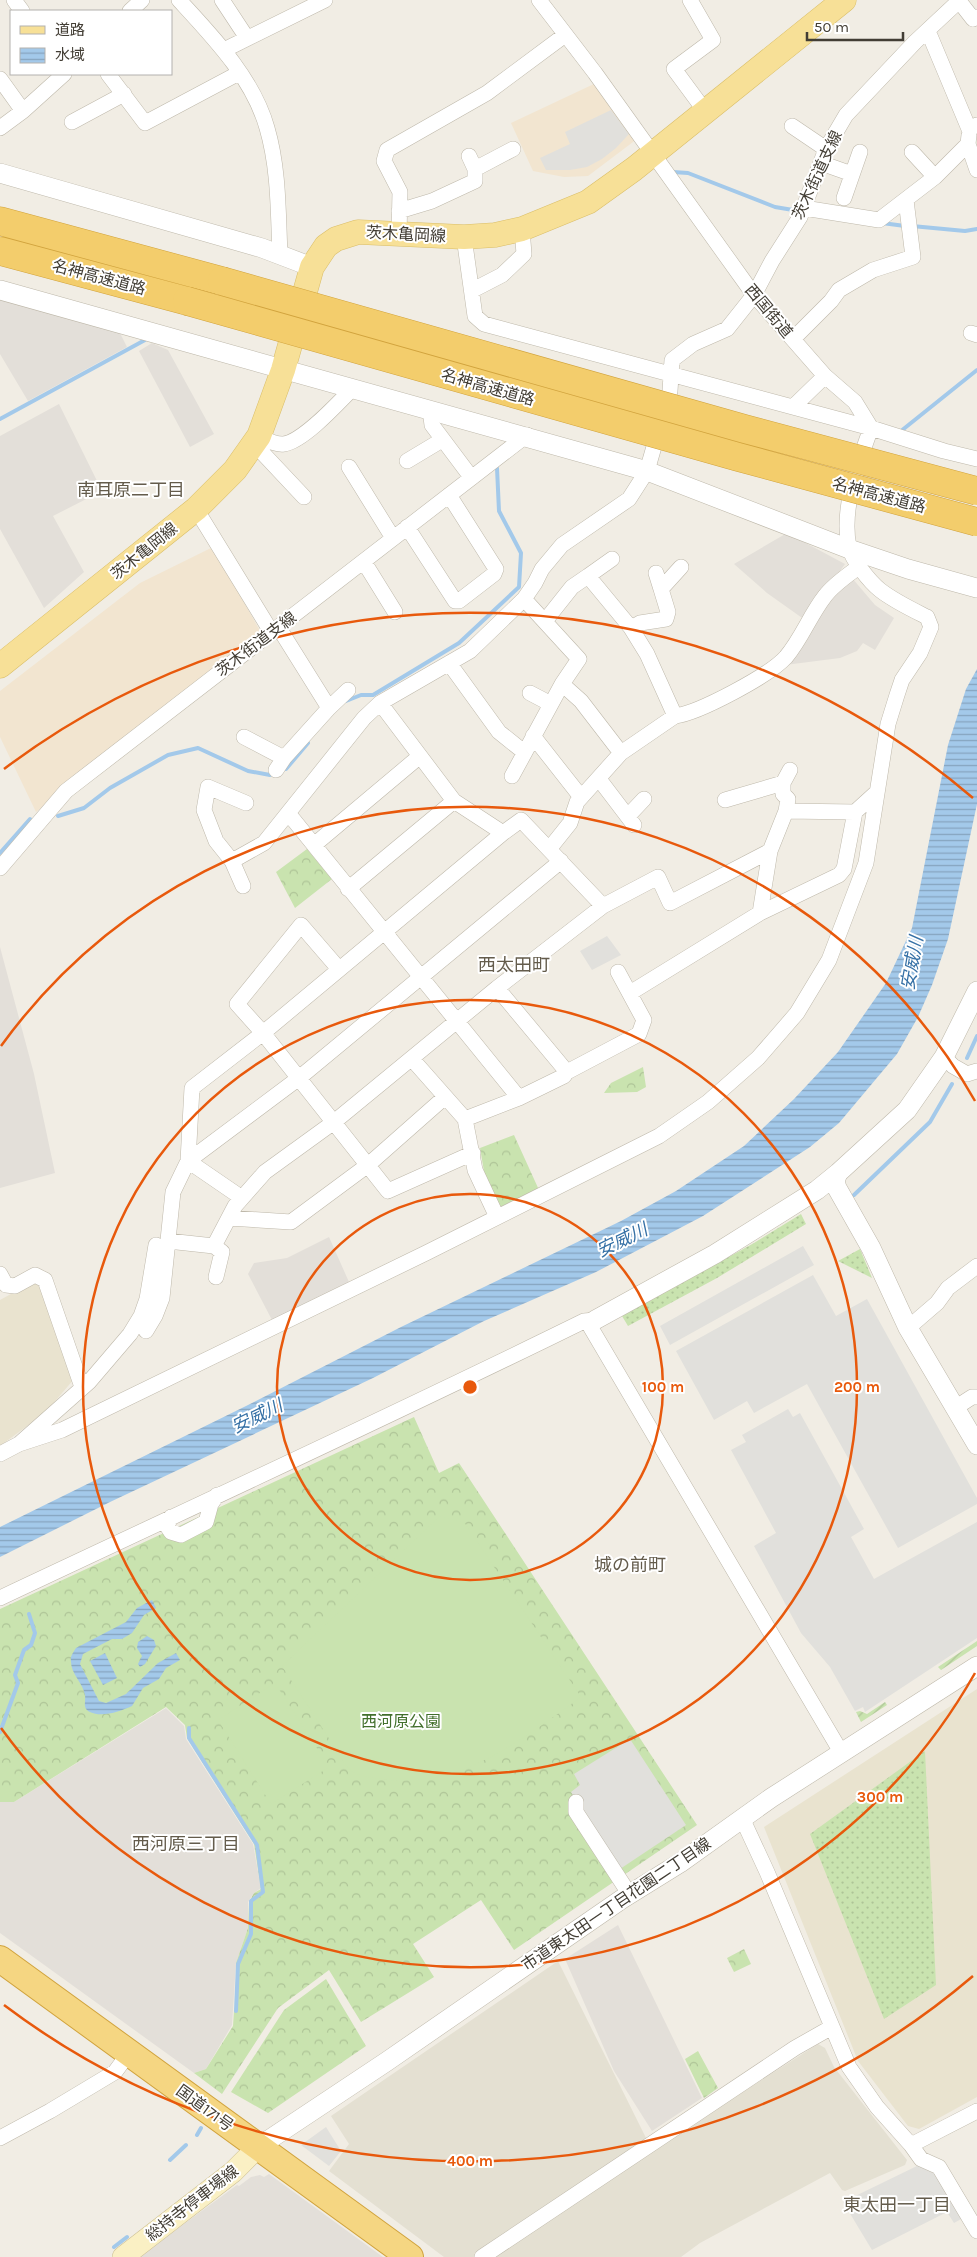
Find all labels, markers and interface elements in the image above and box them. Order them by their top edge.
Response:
legend [10,10,172,75]
scale bar [807,10,903,42]
text: 50 m [814,18,849,36]
text: 道路 [55,21,85,39]
text: 水域 [55,46,85,64]
street label: 茨木街道支線 [788,127,846,223]
street label: 茨木亀岡線 [366,222,446,246]
street label: 名神高速道路 [50,255,148,299]
street label: 西国街道 [741,280,797,342]
street label: 名神高速道路 [439,365,537,409]
street label: 名神高速道路 [830,473,928,517]
district label: 南耳原二丁目 [77,479,185,501]
street label: 茨木亀岡線 [107,518,181,584]
street label: 茨木街道支線 [212,608,300,680]
water label: 安威川 [896,933,928,991]
district label: 西太田町 [478,954,550,976]
water label: 安威川 [593,1217,653,1262]
centre of rings [461,1378,479,1396]
text: 100 m [642,1378,684,1396]
text: 200 m [834,1378,880,1396]
water label: 安威川 [228,1393,288,1438]
district label: 城の前町 [594,1554,666,1576]
park label: 西河原公園 [361,1712,441,1731]
text: 300 m [857,1788,903,1806]
district label: 西河原三丁目 [132,1833,240,1855]
street label: 市道東太田一丁目花園二丁目線 [518,1833,714,1975]
street label: 国道171号 [173,2081,237,2135]
text: 400 m [447,2152,493,2170]
street label: 総持寺停車場線 [142,2161,242,2245]
district label: 東太田一丁目 [843,2194,951,2216]

